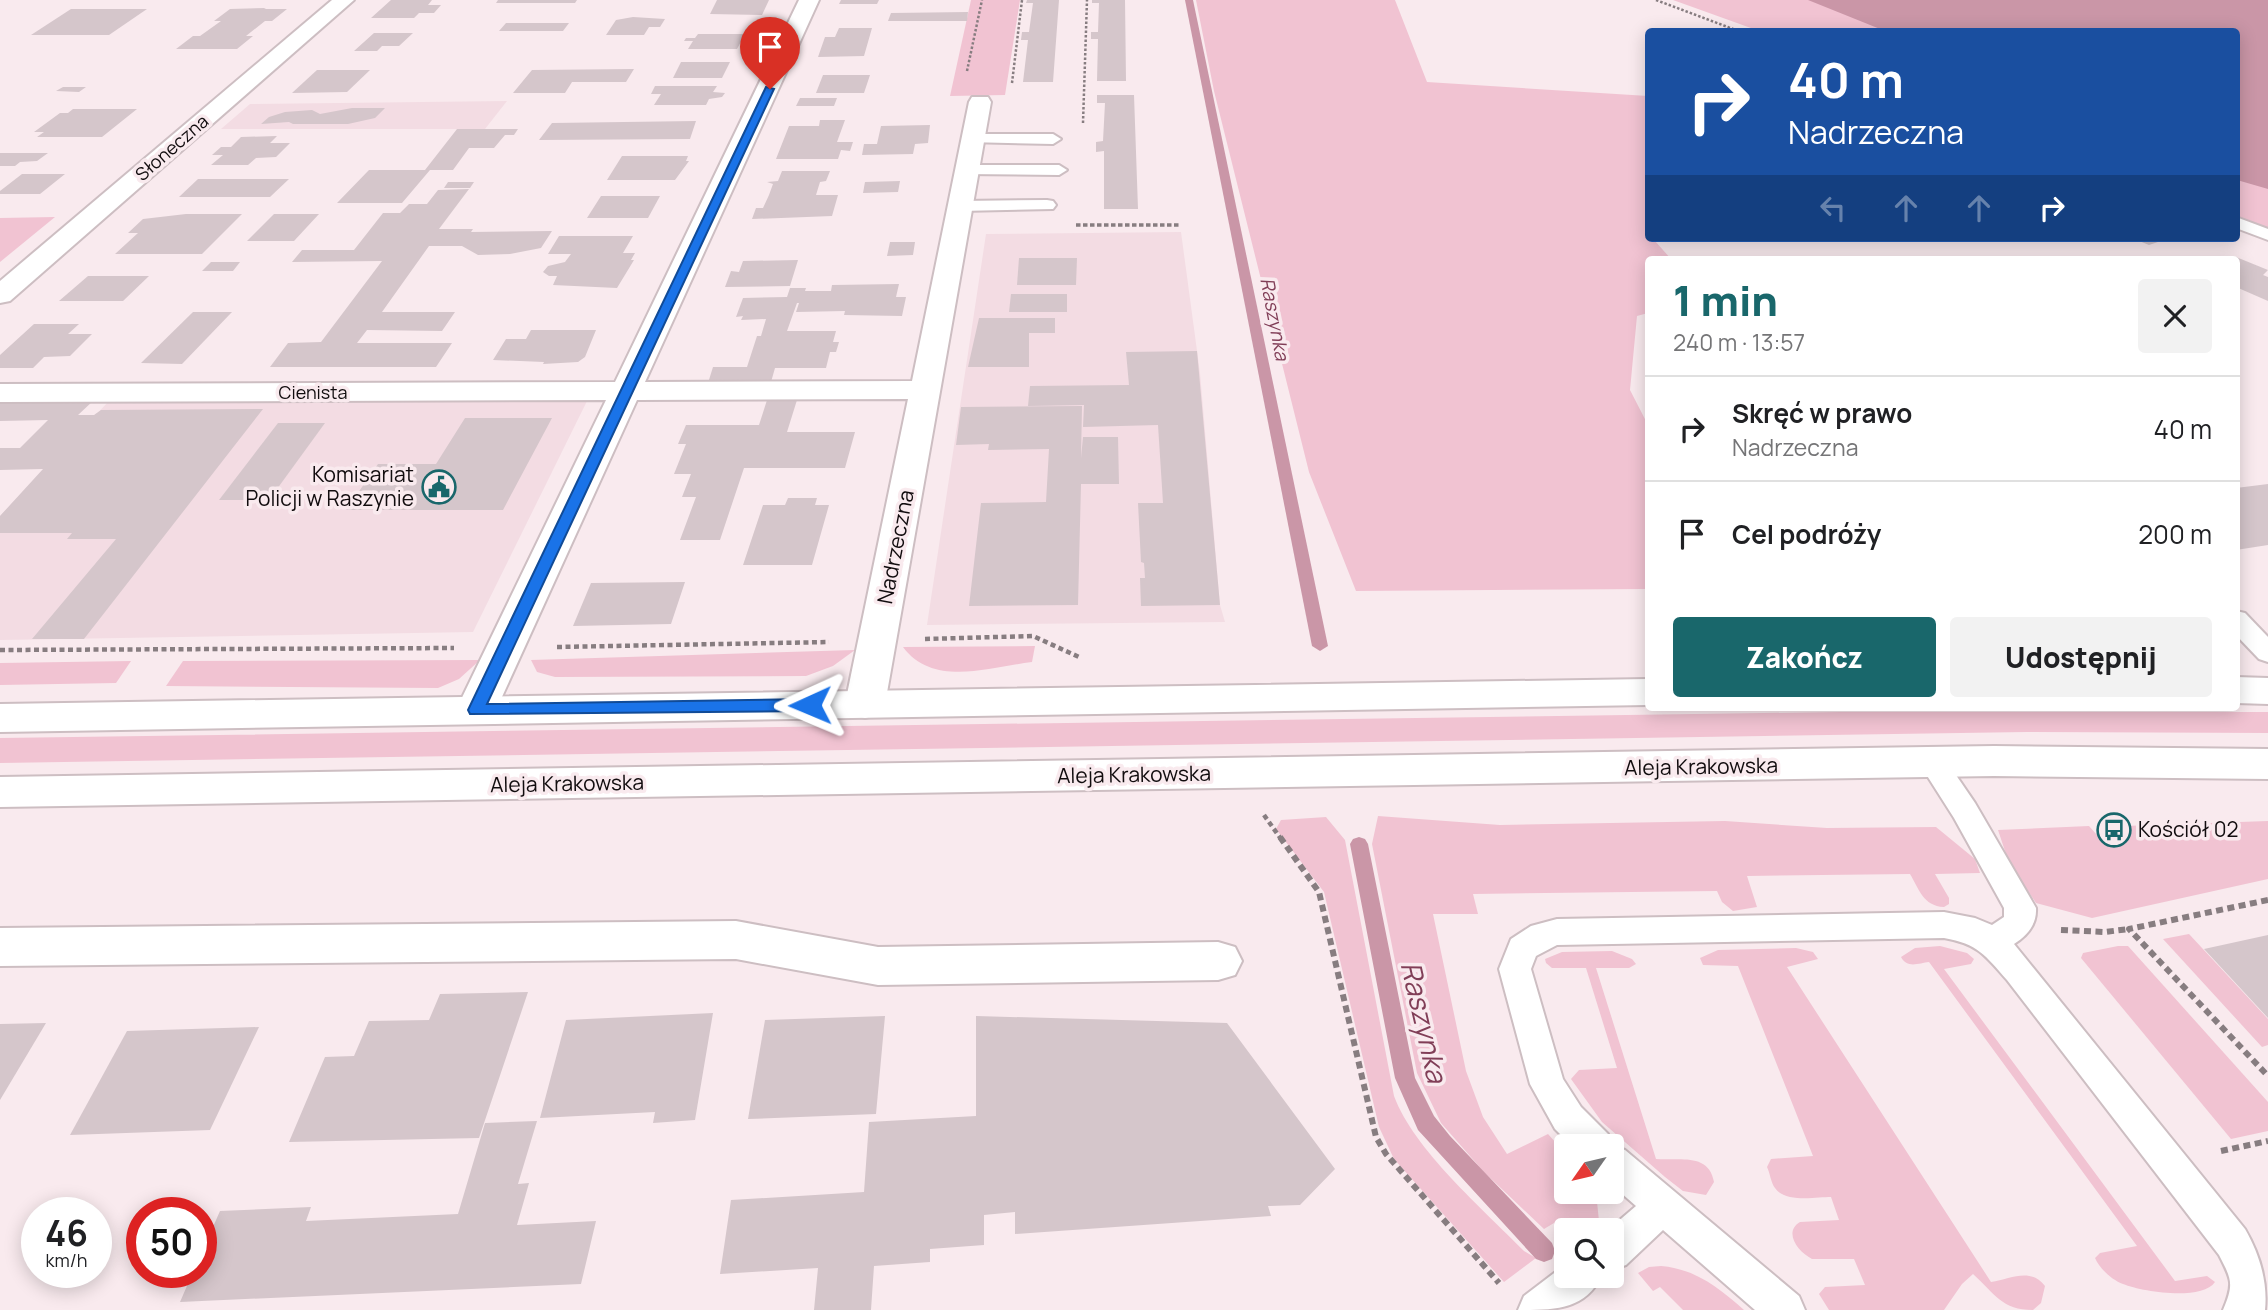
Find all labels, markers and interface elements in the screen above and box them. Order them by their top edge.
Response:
pin [740,17,800,89]
icon: arrive [751,28,789,66]
text: 40 m [1788,46,1904,113]
icon: right [1673,56,1764,147]
street label: Słoneczna [130,109,213,186]
text: Nadrzeczna [1788,110,1964,154]
icon: left [1814,189,1852,227]
icon: ahead [1887,189,1925,227]
icon: ahead [1960,189,1998,227]
icon: right [2033,189,2071,227]
text: 1 min [1673,271,1778,329]
water label: Raszynka [1254,276,1296,364]
button: close [2138,279,2212,353]
text: 240 m · 13:57 [1673,326,1805,358]
street label: Cienista [279,380,347,404]
text: Skręć w prawo [1732,395,1912,431]
icon: right [1673,410,1711,448]
text: 40 m [2154,411,2212,447]
text: Nadrzeczna [1732,431,1859,463]
place label: Komisariat Policji w Raszynie [245,460,414,512]
public building icon: Komisariat Policji w Raszynie [420,468,458,506]
street label: Nadrzeczna [870,487,920,606]
icon: arrive [1673,515,1711,553]
text: Cel podróży [1732,516,1881,552]
text: 200 m [2138,516,2212,552]
button: Zakończ [1673,617,1936,697]
button: Udostępnij [1950,617,2212,697]
position arrow [773,668,847,742]
street label: Aleja Krakowska [1624,751,1778,781]
street label: Aleja Krakowska [1057,759,1211,789]
street label: Aleja Krakowska [490,768,644,798]
bus stop icon: Kościół 02 [2095,811,2133,849]
place label: Kościół 02 [2138,815,2238,843]
water label: Raszynka [1393,958,1458,1087]
north arrow [1554,1134,1624,1204]
map controls [1554,1134,1624,1288]
speed limit sign: 50 [126,1197,217,1288]
text: 46 [45,1209,88,1257]
button: search [1554,1218,1624,1288]
text: km/h [46,1248,87,1272]

